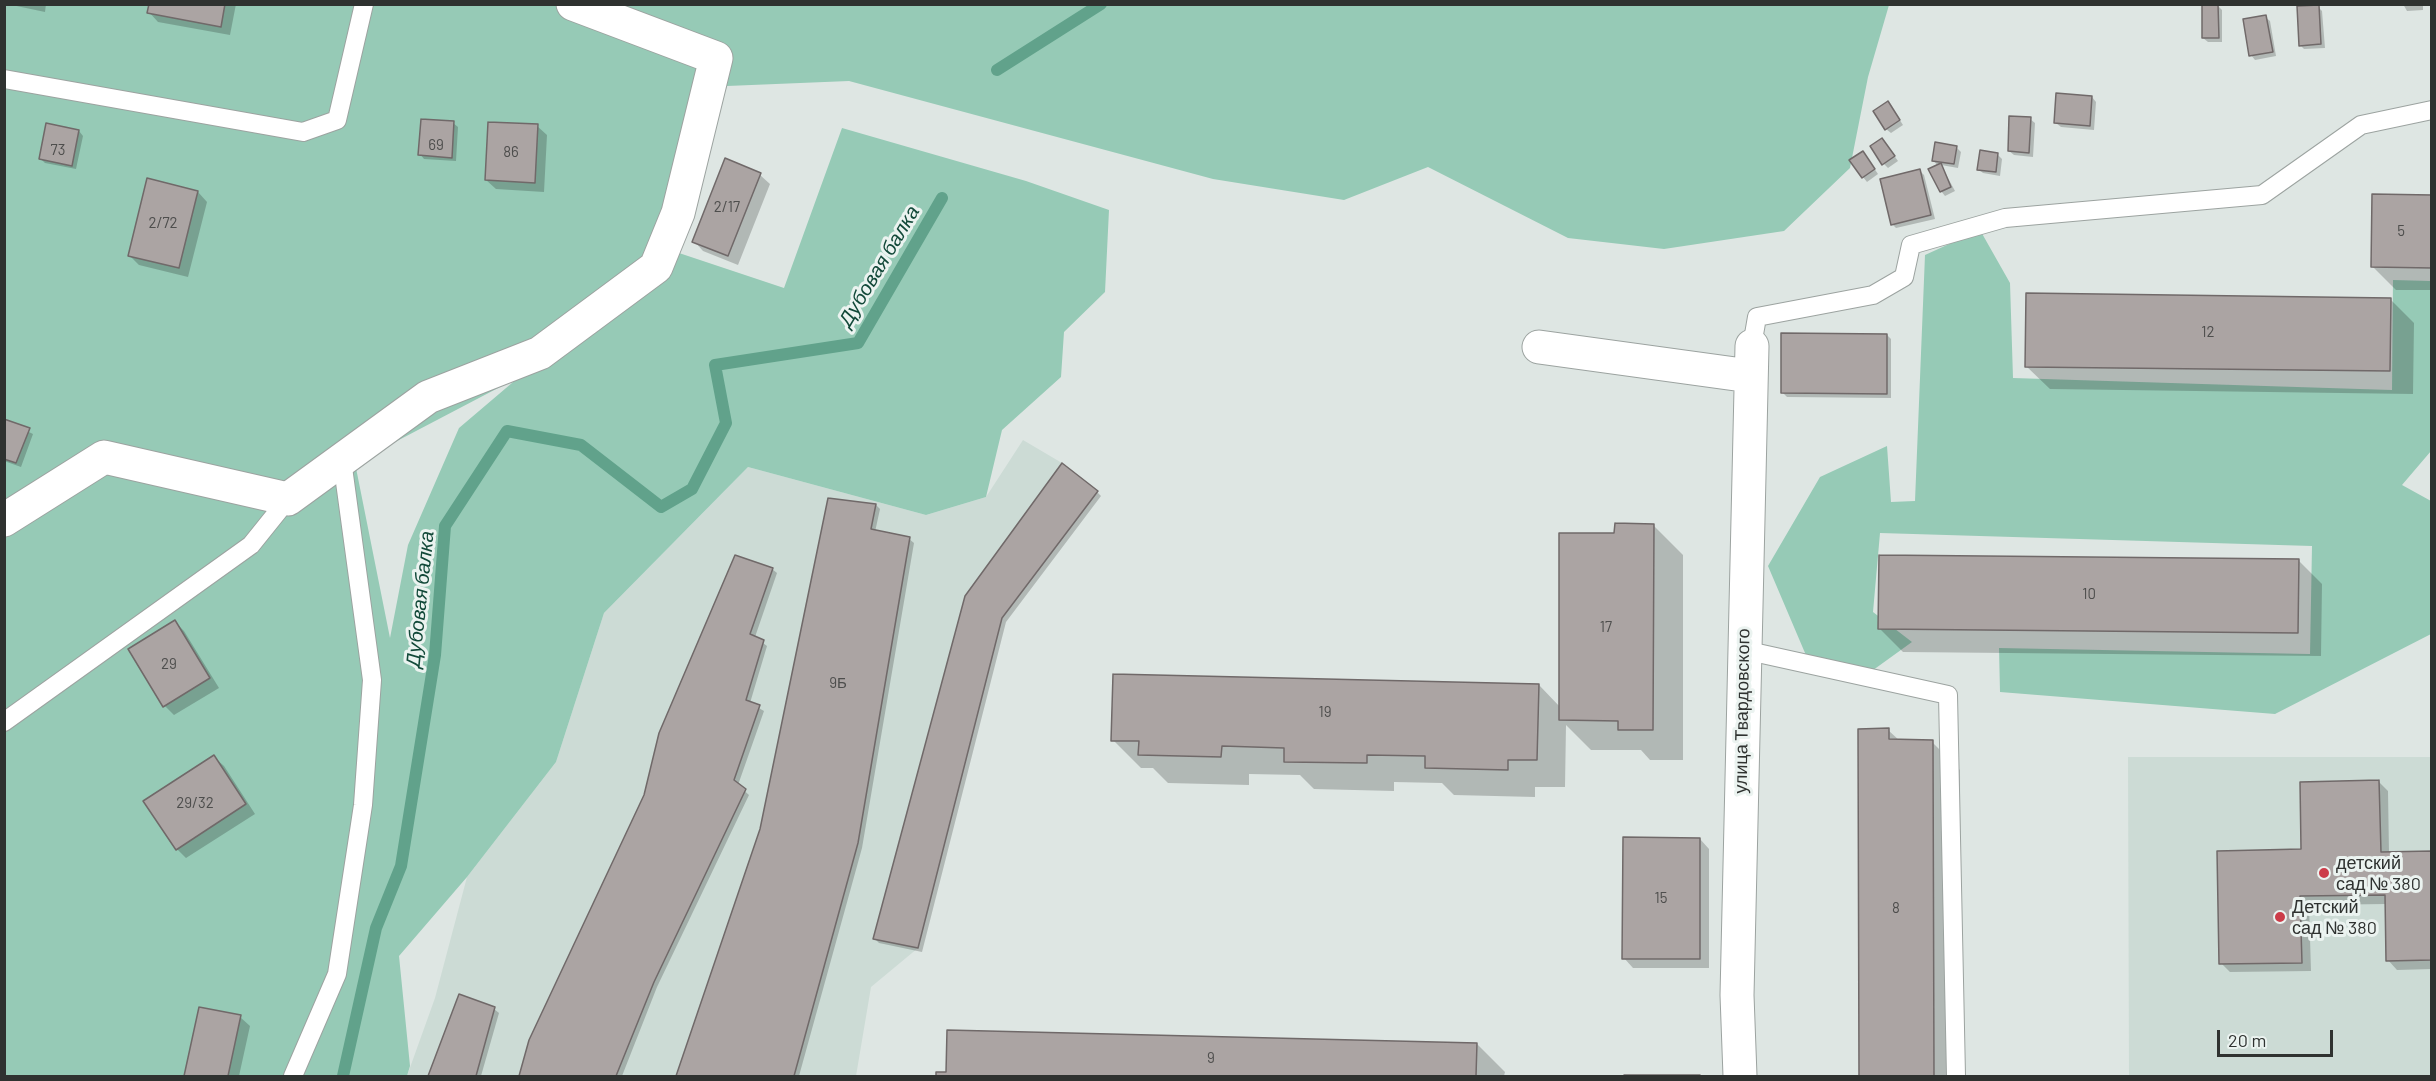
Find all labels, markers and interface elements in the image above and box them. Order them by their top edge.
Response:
house number: 69 [428,136,444,154]
house number: 73 [51,141,65,159]
house number: 86 [503,143,519,161]
house number: 2/17 [714,198,740,216]
water label: Дубовая балка [833,201,925,331]
house number: 2/72 [148,214,178,232]
house number: 5 [2397,222,2405,240]
house number: 12 [2201,323,2215,341]
water label: Дубовая балка [401,530,439,668]
house number: 10 [2082,585,2096,603]
house number: 17 [1600,618,1612,636]
street label: улица Твардовского [1730,628,1754,794]
house number: 29 [161,655,177,673]
house number: 9Б [829,674,847,692]
house number: 19 [1318,703,1332,721]
house number: 29/32 [176,794,214,812]
place label: детский сад № 380 [2336,852,2421,894]
marker: детский сад № 380 [2317,866,2331,880]
house number: 15 [1655,889,1667,907]
place label: Детский сад № 380 [2292,896,2377,938]
house number: 8 [1892,899,1900,917]
marker: Детский сад № 380 [2273,910,2287,924]
scale bar [2220,1018,2336,1056]
text: 20 m [2228,1029,2266,1051]
house number: 9 [1207,1049,1215,1067]

